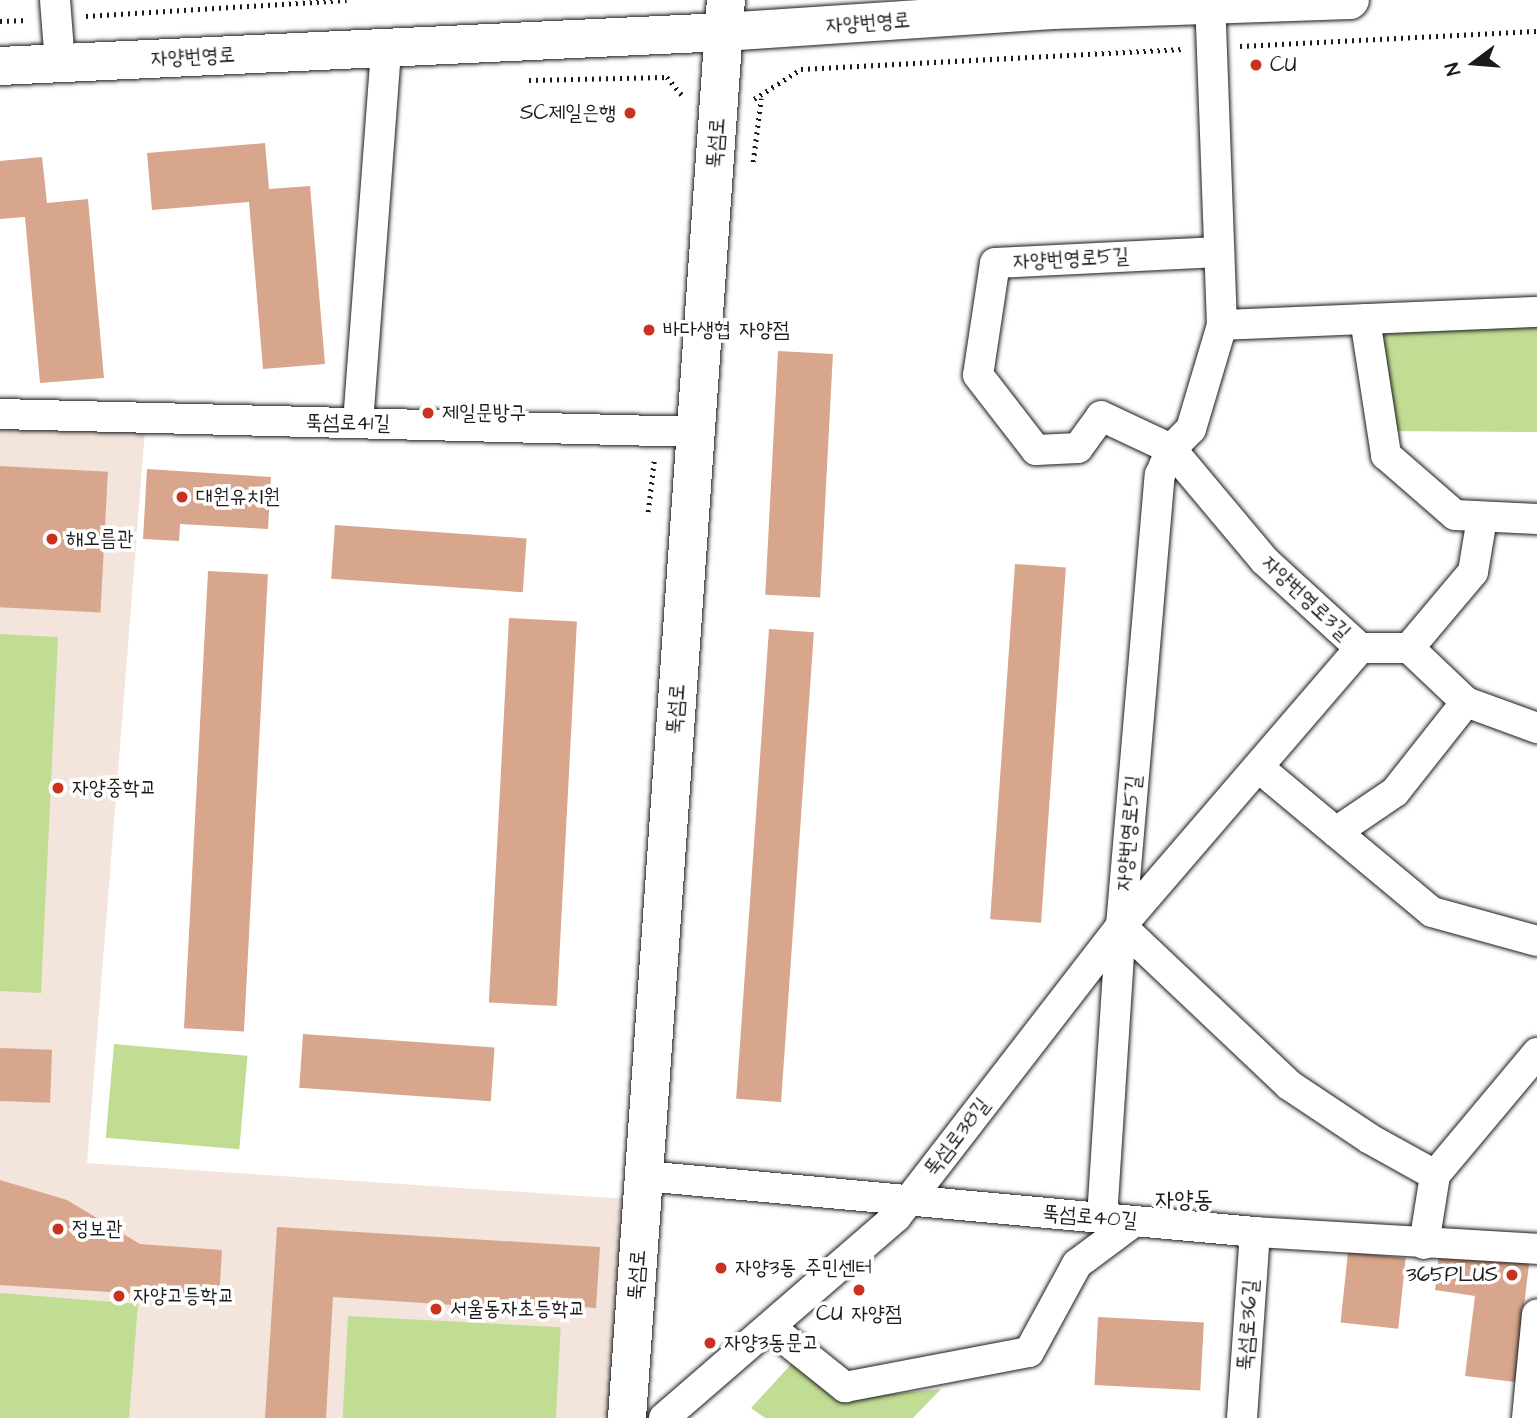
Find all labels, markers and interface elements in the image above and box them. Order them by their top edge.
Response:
street label: 자양번영로 [825,7,911,39]
north arrow [1439,28,1509,98]
street label: 자양번영로 [150,42,236,72]
place label: CU [1270,52,1297,78]
marker: CU [1248,57,1264,73]
text: N [1439,59,1468,78]
place label: SC제일은행 [520,100,616,126]
marker: SC제일은행 [622,105,638,121]
street label: 뚝섬로 [702,117,730,169]
street label: 자양번영로5길 [1012,243,1130,275]
place label: 바다생협 자양점 [663,317,790,343]
marker: 바다생협 자양점 [641,322,657,338]
place label: 제일문방구 [442,400,526,426]
marker: 제일문방구 [420,405,436,421]
street label: 뚝섬로41길 [305,410,391,436]
place label: 대원유치원 [196,484,280,510]
marker: 대원유치원 [174,489,190,505]
place label: 해오름관 [66,526,134,552]
marker: 해오름관 [44,531,60,547]
street label: 자양번영로3길 [1256,551,1356,645]
street label: 뚝섬로 [662,683,690,735]
street label: 자양번영로5길 [1111,774,1147,892]
place label: 자양중학교 [72,775,156,801]
marker: 자양중학교 [50,780,66,796]
street label: 뚝섬로38길 [919,1093,995,1181]
district label: 자양동 [1155,1187,1213,1215]
street label: 뚝섬로40길 [1042,1200,1138,1234]
place label: 정보관 [72,1216,123,1242]
marker: 정보관 [50,1221,66,1237]
street label: 뚝섬로 [623,1249,651,1301]
place label: 자양3동 주민센터 [735,1255,872,1281]
marker: 자양3동 주민센터 [713,1260,729,1276]
place label: 365PLUS [1406,1262,1498,1288]
marker: 365PLUS [1504,1267,1520,1283]
street label: 뚝섬로36길 [1232,1279,1264,1371]
marker: CU 자양점 [851,1282,867,1298]
place label: 자양고등학교 [133,1283,234,1309]
marker: 자양고등학교 [111,1288,127,1304]
place label: 서울동자초등학교 [450,1296,585,1322]
marker: 서울동자초등학교 [428,1301,444,1317]
place label: CU 자양점 [816,1301,902,1327]
place label: 자양3동문고 [724,1330,819,1356]
marker: 자양3동문고 [702,1335,718,1351]

